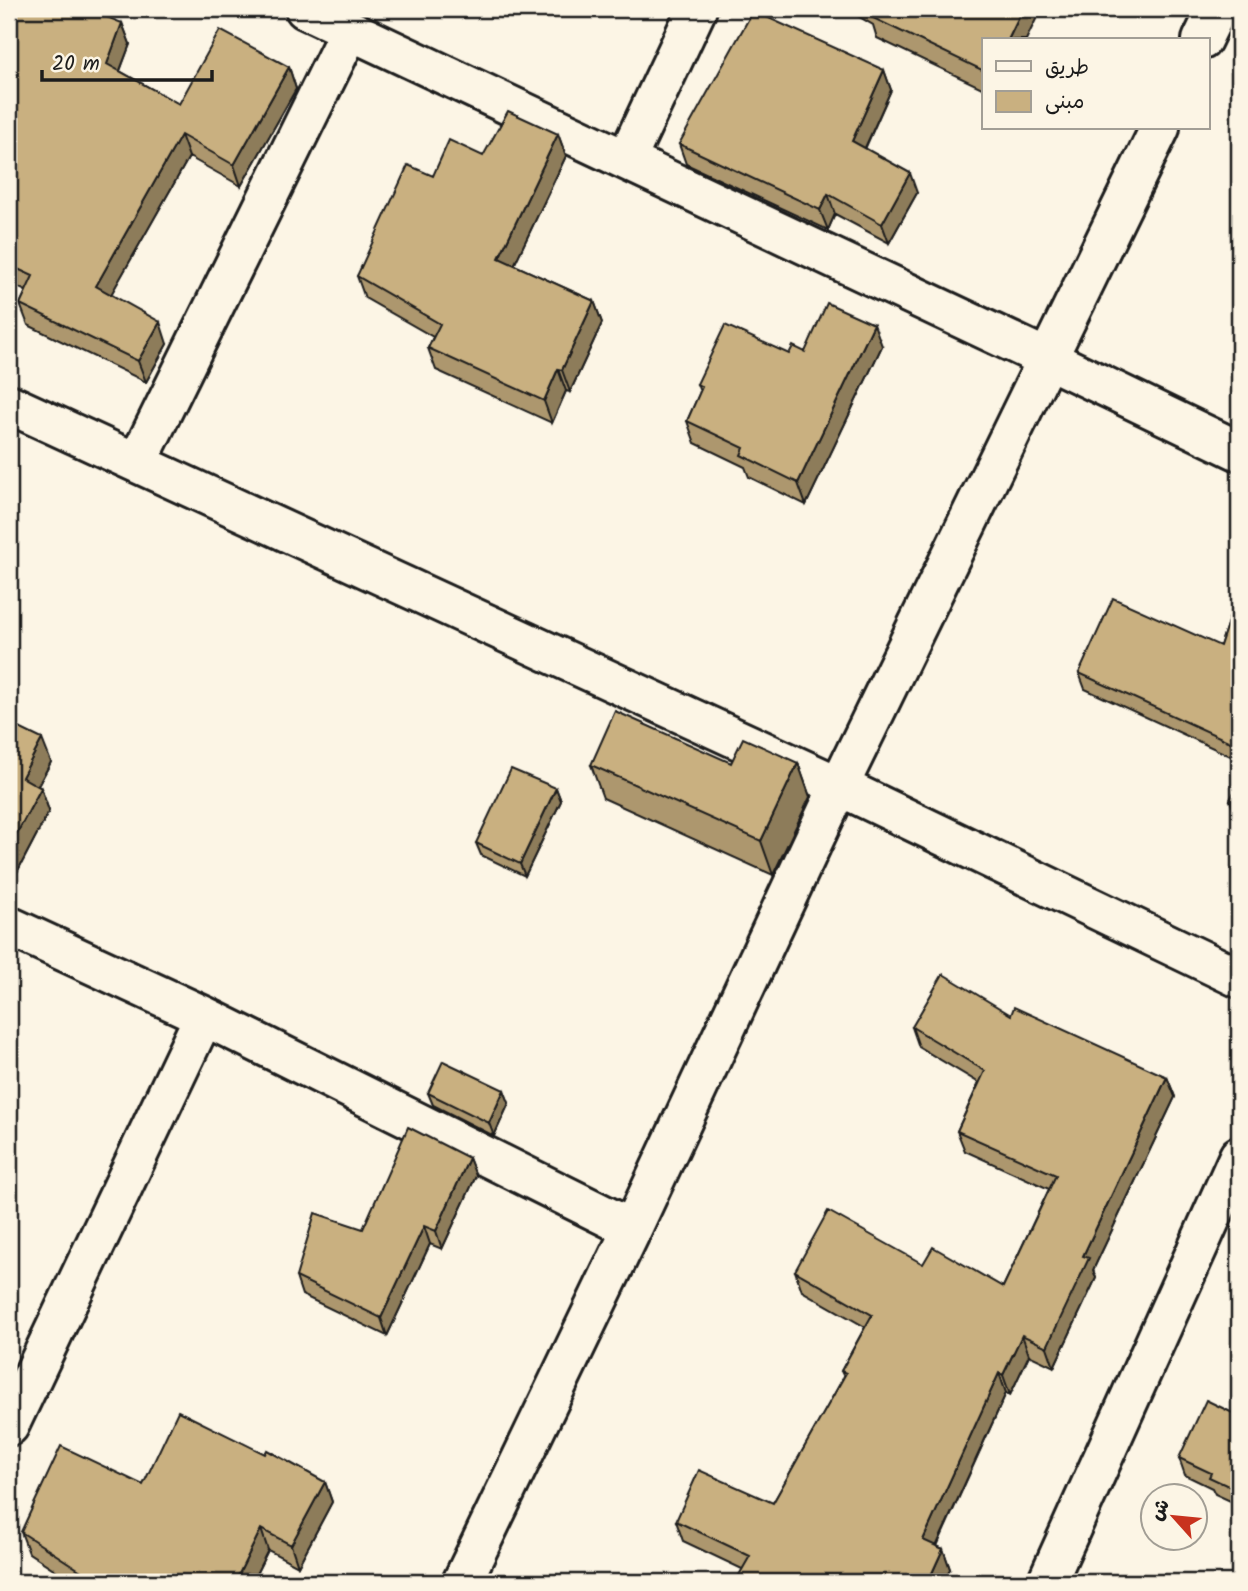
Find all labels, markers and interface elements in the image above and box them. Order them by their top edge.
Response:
scale bar [42,38,212,82]
legend [982,38,1210,130]
text: 20 m [52,48,100,81]
text: طريق [1045,52,1089,85]
text: مبنى [1045,86,1084,119]
north arrow [1140,1482,1210,1552]
text: ش [1143,1494,1179,1526]

